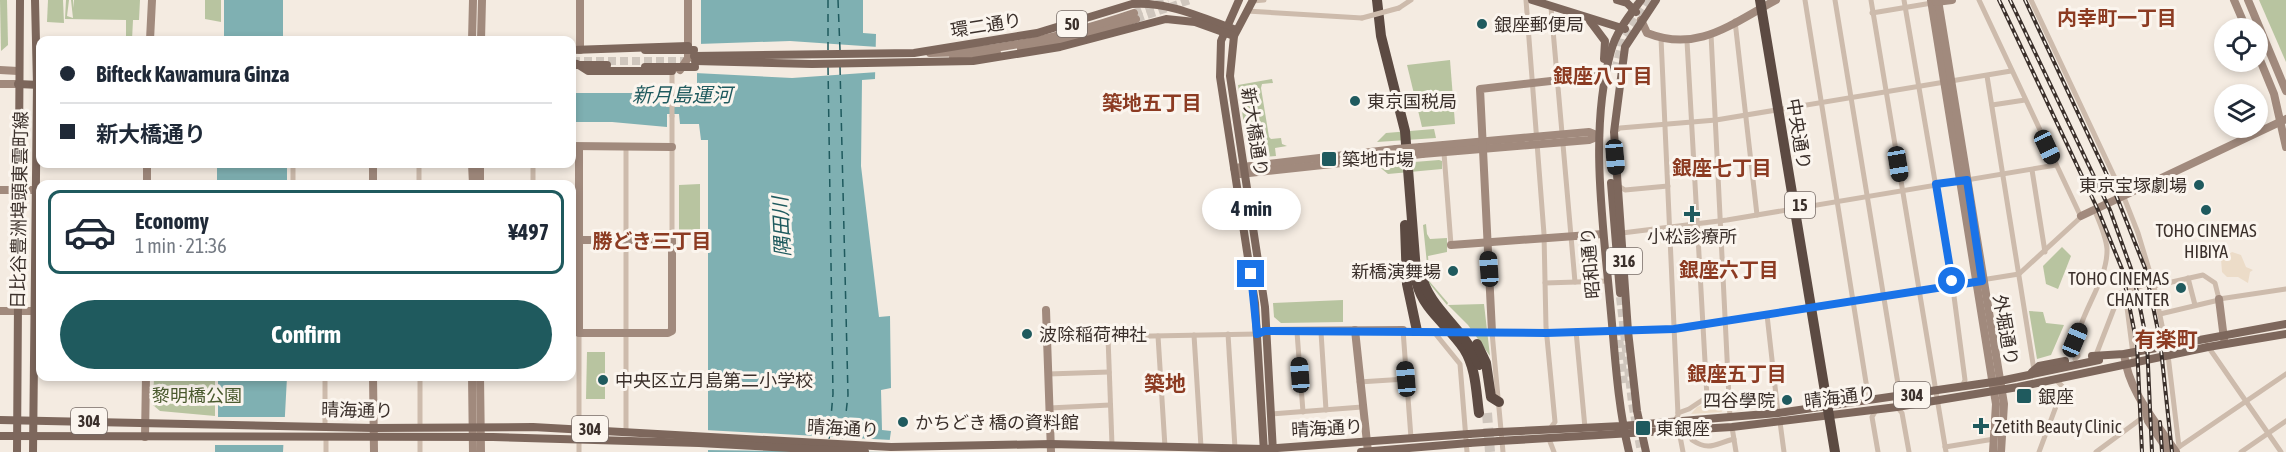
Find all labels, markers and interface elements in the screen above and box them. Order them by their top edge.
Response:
district label: 内幸町一丁目 [2057,6,2177,29]
street label: 環二通り [949,9,1023,41]
road number: 50 [1057,11,1087,37]
place label: 銀座郵便局 [1494,14,1584,35]
marker: 銀座郵便局 [1475,17,1489,31]
map controls [2214,18,2268,138]
button: locate [2214,18,2268,72]
text: Bifteck Kawamura Ginza [96,61,289,87]
district label: 銀座八丁目 [1553,64,1653,87]
water label: 新月島運河 [632,83,736,106]
button: layers [2214,84,2268,138]
street label: 新大橋通り [1238,86,1272,178]
district label: 築地五丁目 [1102,91,1202,114]
place label: 東京国税局 [1367,91,1457,112]
marker: 東京国税局 [1348,94,1362,108]
street label: 中央通り [1783,97,1815,171]
street label: 日比谷豊洲埠頭東雲町線 [7,111,31,309]
text: 新大橋通り [96,121,206,147]
car [2031,127,2063,167]
car [1604,138,1626,176]
car [1886,145,1910,183]
place label: 築地市場 [1342,149,1414,170]
marker: 築地市場 [1320,150,1338,168]
district label: 銀座七丁目 [1672,156,1772,179]
place label: 東京宝塚劇場 [2079,175,2187,196]
marker: 東京宝塚劇場 [2192,178,2206,192]
callout: 4 min [1202,187,1300,229]
road number: 15 [1785,192,1815,218]
water label: 隅田川 [768,194,794,258]
text: 4 min [1231,197,1272,220]
marker: TOHO CINEMAS HIBIYA [2199,203,2213,217]
icon: car [63,205,117,259]
marker: 小松診療所 [1683,205,1701,223]
text: Economy [135,208,209,234]
text: ¥497 [508,219,549,245]
place label: TOHO CINEMAS HIBIYA [2156,220,2257,262]
street label: 昭和通り [1576,226,1604,300]
place label: 小松診療所 [1647,226,1737,247]
district label: 勝どき三丁目 [592,229,712,252]
text: 1 min · 21:36 [135,234,227,257]
road number: 316 [1606,248,1642,274]
car [1479,250,1499,288]
district label: 銀座六丁目 [1679,258,1779,281]
route end [1237,260,1264,287]
place label: 新橋演舞場 [1351,261,1441,282]
marker: 新橋演舞場 [1446,264,1460,278]
route start [1938,267,1965,294]
place label: TOHO CINEMAS CHANTER [2068,268,2169,310]
marker: TOHO CINEMAS CHANTER [2174,281,2188,295]
street label: 外堀通り [1989,293,2023,367]
button: Confirm [60,300,552,369]
car [2060,320,2090,360]
place label: 波除稲荷神社 [1039,324,1147,345]
marker: 波除稲荷神社 [1020,327,1034,341]
district label: 有楽町 [2135,327,2198,351]
car [1290,356,1310,394]
car [1395,360,1417,398]
district label: 銀座五丁目 [1687,362,1787,385]
place label: 中央区立月島第二小学校 [615,370,813,391]
district label: 築地 [1144,371,1186,395]
marker: 中央区立月島第二小学校 [596,373,610,387]
street label: 晴海通り [1803,382,1877,412]
road number: 304 [1894,382,1930,408]
park label: 黎明橋公園 [152,385,242,406]
place label: 銀座 [2038,386,2074,407]
marker: 銀座 [2015,387,2033,405]
place label: 四谷學院 [1703,390,1775,411]
marker: 四谷學院 [1780,393,1794,407]
street label: 晴海通り [321,399,393,421]
road number: 304 [71,408,107,434]
place label: かちどき 橋の資料館 [915,412,1079,433]
marker: かちどき 橋の資料館 [896,415,910,429]
road number: 304 [572,416,608,442]
street label: 晴海通り [806,416,880,440]
street label: 晴海通り [1290,416,1364,440]
place label: Zetith Beauty Clinic [1994,416,2122,437]
marker: Zetith Beauty Clinic [1972,417,1990,435]
place label: 東銀座 [1656,418,1710,439]
marker: 東銀座 [1634,419,1652,437]

